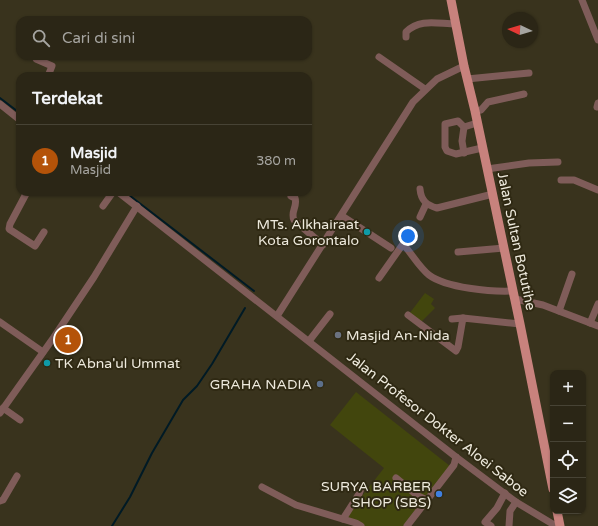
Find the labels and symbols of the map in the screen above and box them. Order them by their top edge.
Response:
north arrow [502,12,538,48]
street label: Jalan Sultan Botutihe [494,170,540,312]
place label: MTs. Alkhairaat Kota Gorontalo [256,216,360,249]
your location [398,226,418,246]
marker: MTs. Alkhairaat Kota Gorontalo [362,227,372,237]
pin: 1 [55,325,81,355]
place label: Masjid An-Nida [346,327,450,344]
marker: Masjid An-Nida [333,330,343,340]
street label: Jalan Profesor Dokter Aloei Saboe [344,348,532,501]
place label: TK Abna'ul Ummat [55,355,181,372]
marker: TK Abna'ul Ummat [42,358,52,368]
place label: GRAHA NADIA [210,376,312,393]
marker: GRAHA NADIA [315,379,325,389]
place label: SURYA BARBER SHOP (SBS) [321,478,431,511]
marker: SURYA BARBER SHOP (SBS) [434,489,444,499]

